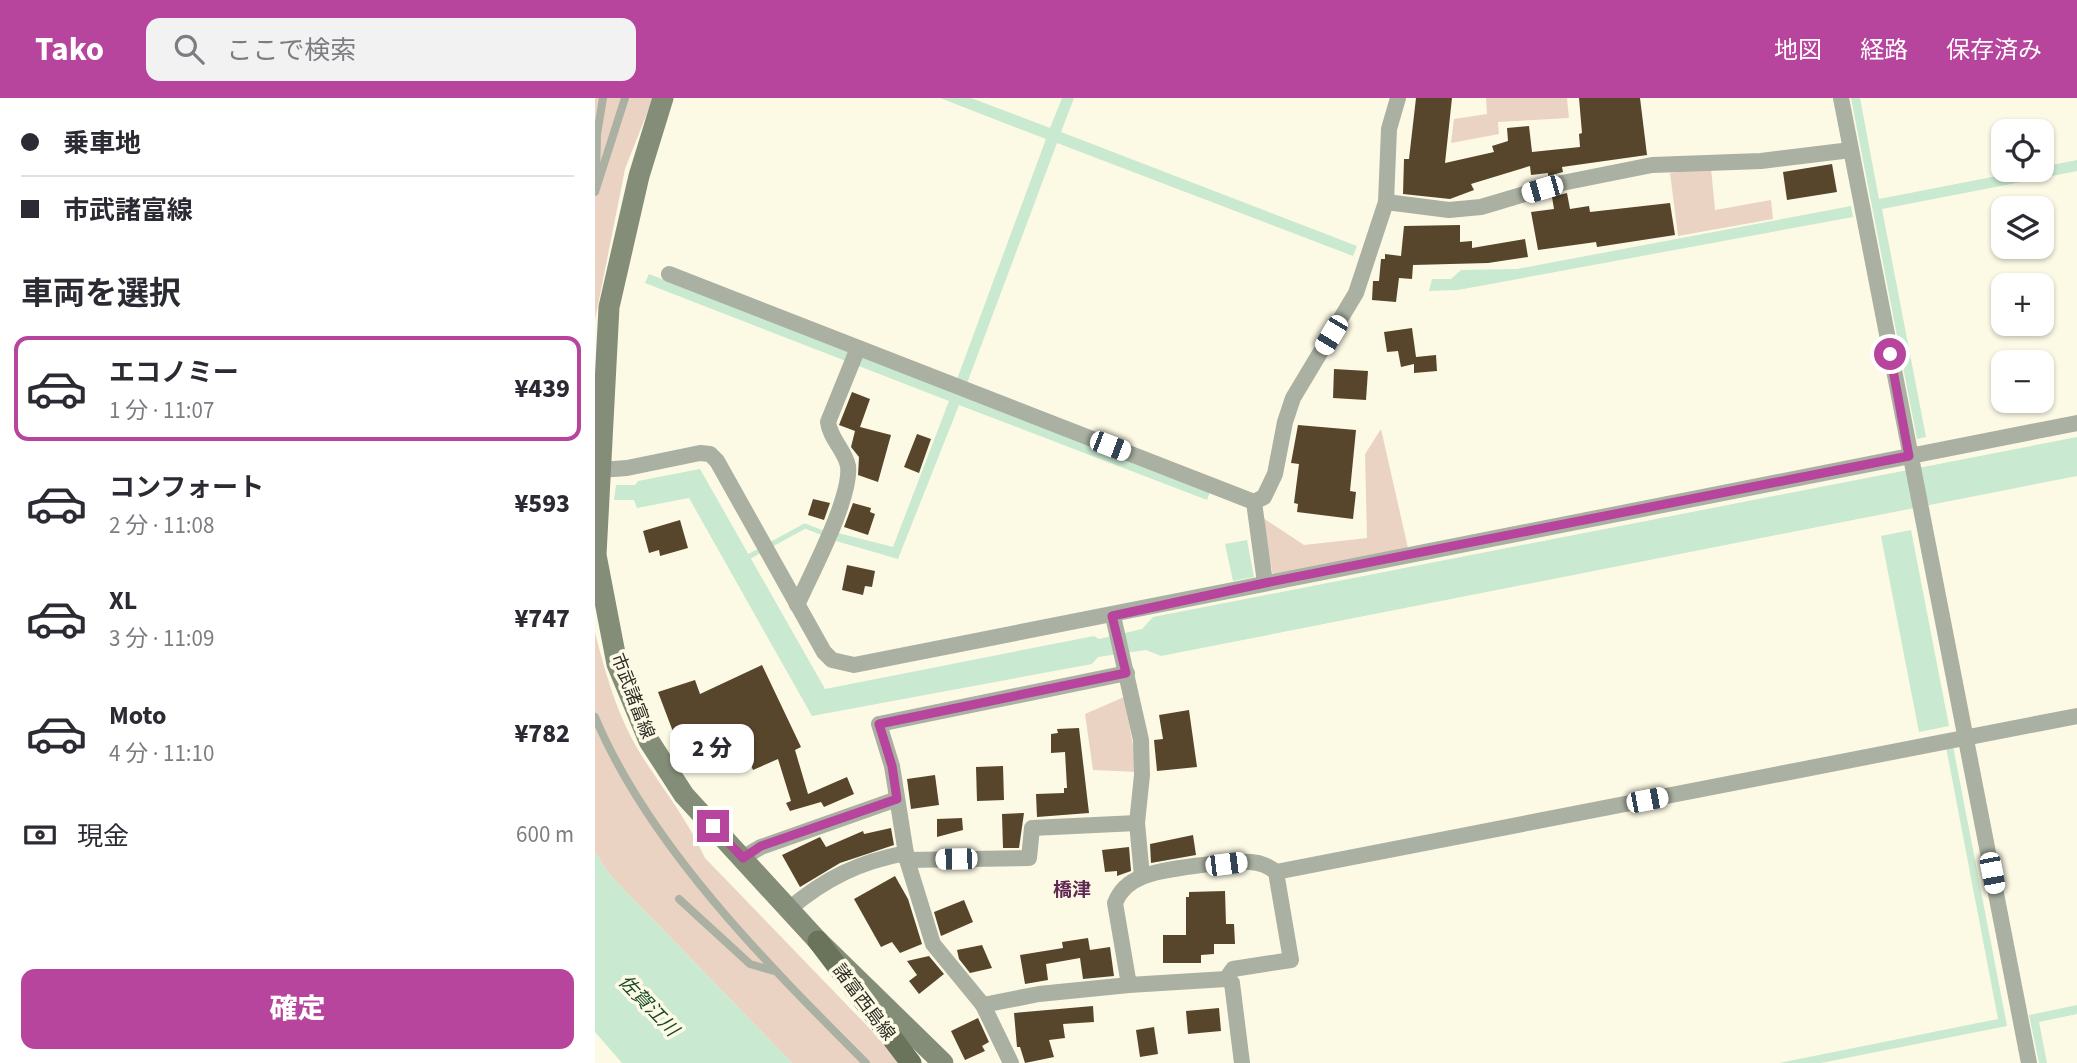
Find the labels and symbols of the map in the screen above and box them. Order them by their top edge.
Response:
car [1519,173,1566,205]
car [1312,312,1351,358]
route start [1874,338,1906,370]
car [1087,429,1134,463]
street label: 市武諸富線 [605,650,660,743]
callout: 2 分 [671,724,755,774]
car [1625,786,1670,814]
route end [697,810,729,842]
car [935,848,978,870]
car [1978,850,2007,896]
car [1204,851,1249,877]
district label: 橋津 [1053,877,1091,904]
street label: 諸富西島線 [827,959,901,1046]
water label: 佐賀江川 [612,969,685,1044]

